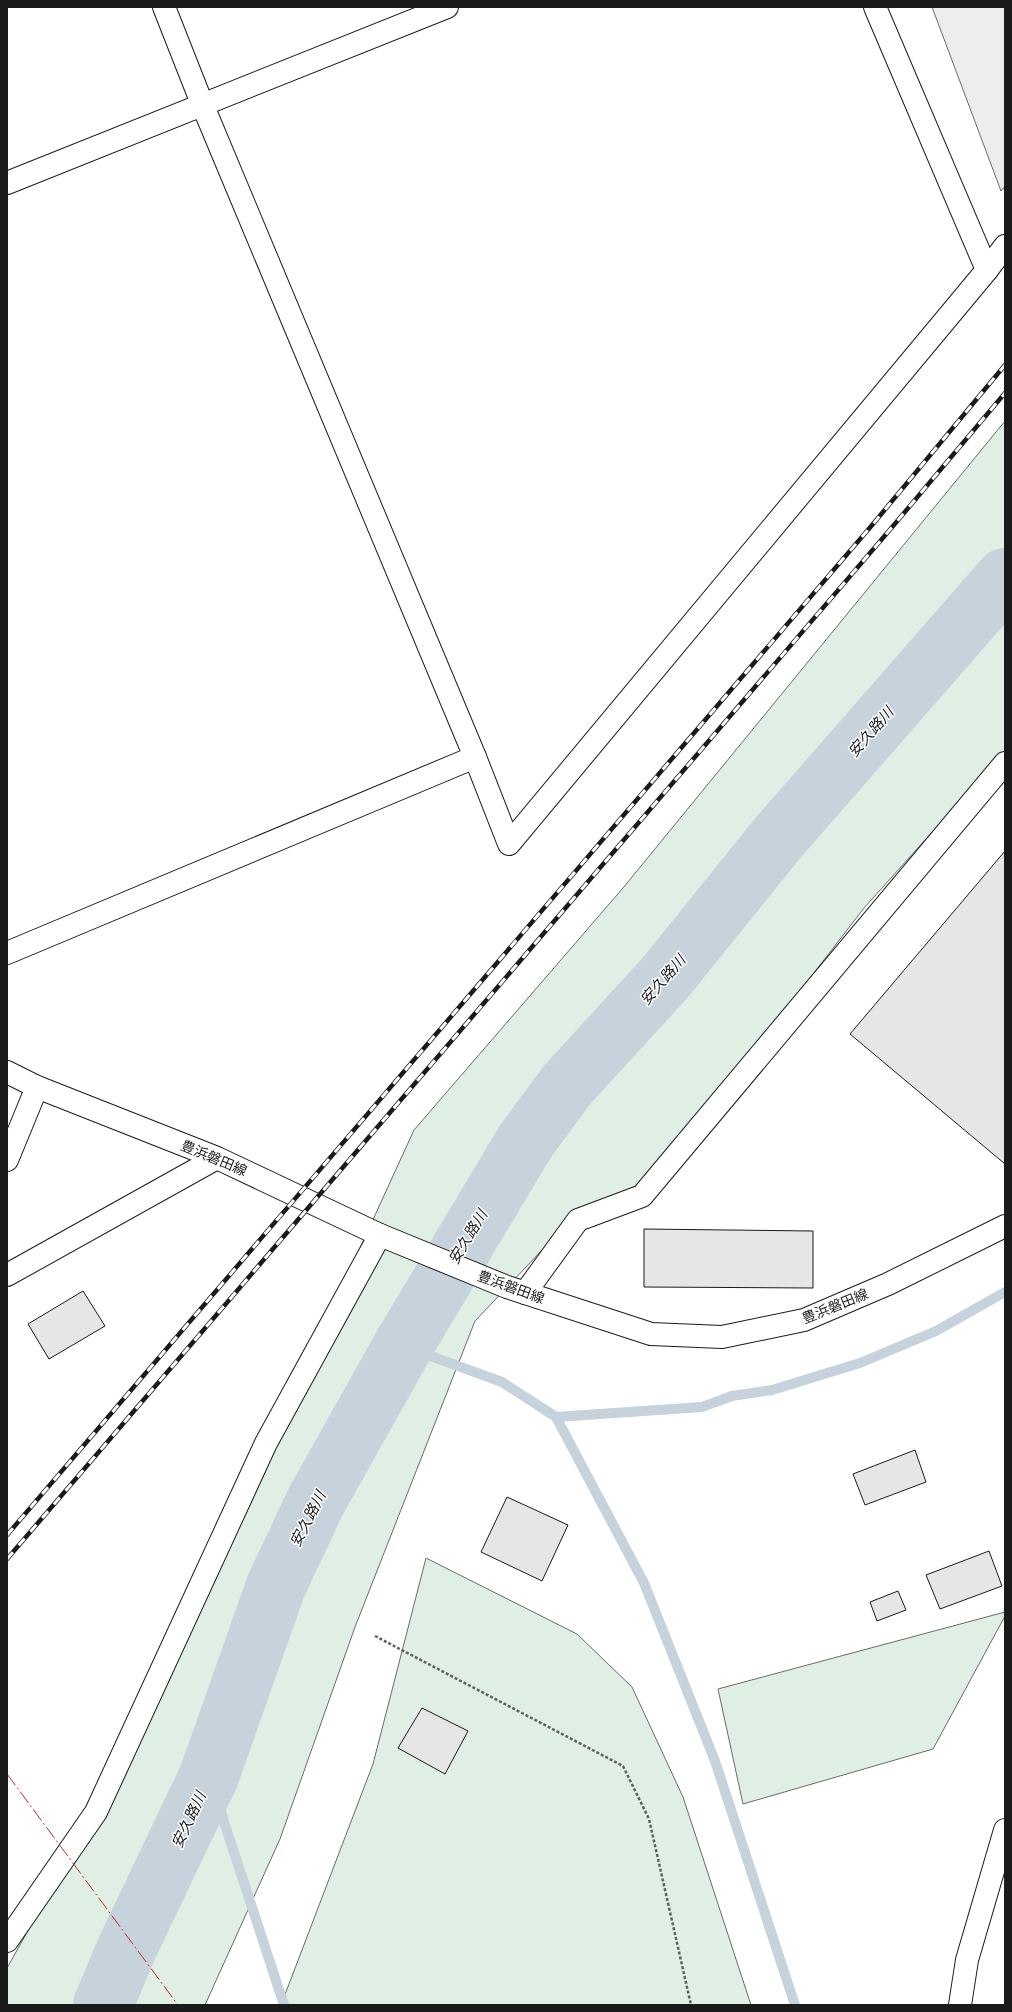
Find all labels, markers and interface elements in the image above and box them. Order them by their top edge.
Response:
water label: 安久路川 [845,702,899,761]
water label: 安久路川 [637,950,691,1009]
street label: 豊浜磐田線 [179,1137,249,1179]
water label: 安久路川 [445,1205,492,1267]
street label: 豊浜磐田線 [475,1268,547,1306]
street label: 豊浜磐田線 [800,1285,870,1327]
water label: 安久路川 [286,1486,331,1550]
water label: 安久路川 [168,1787,211,1851]

